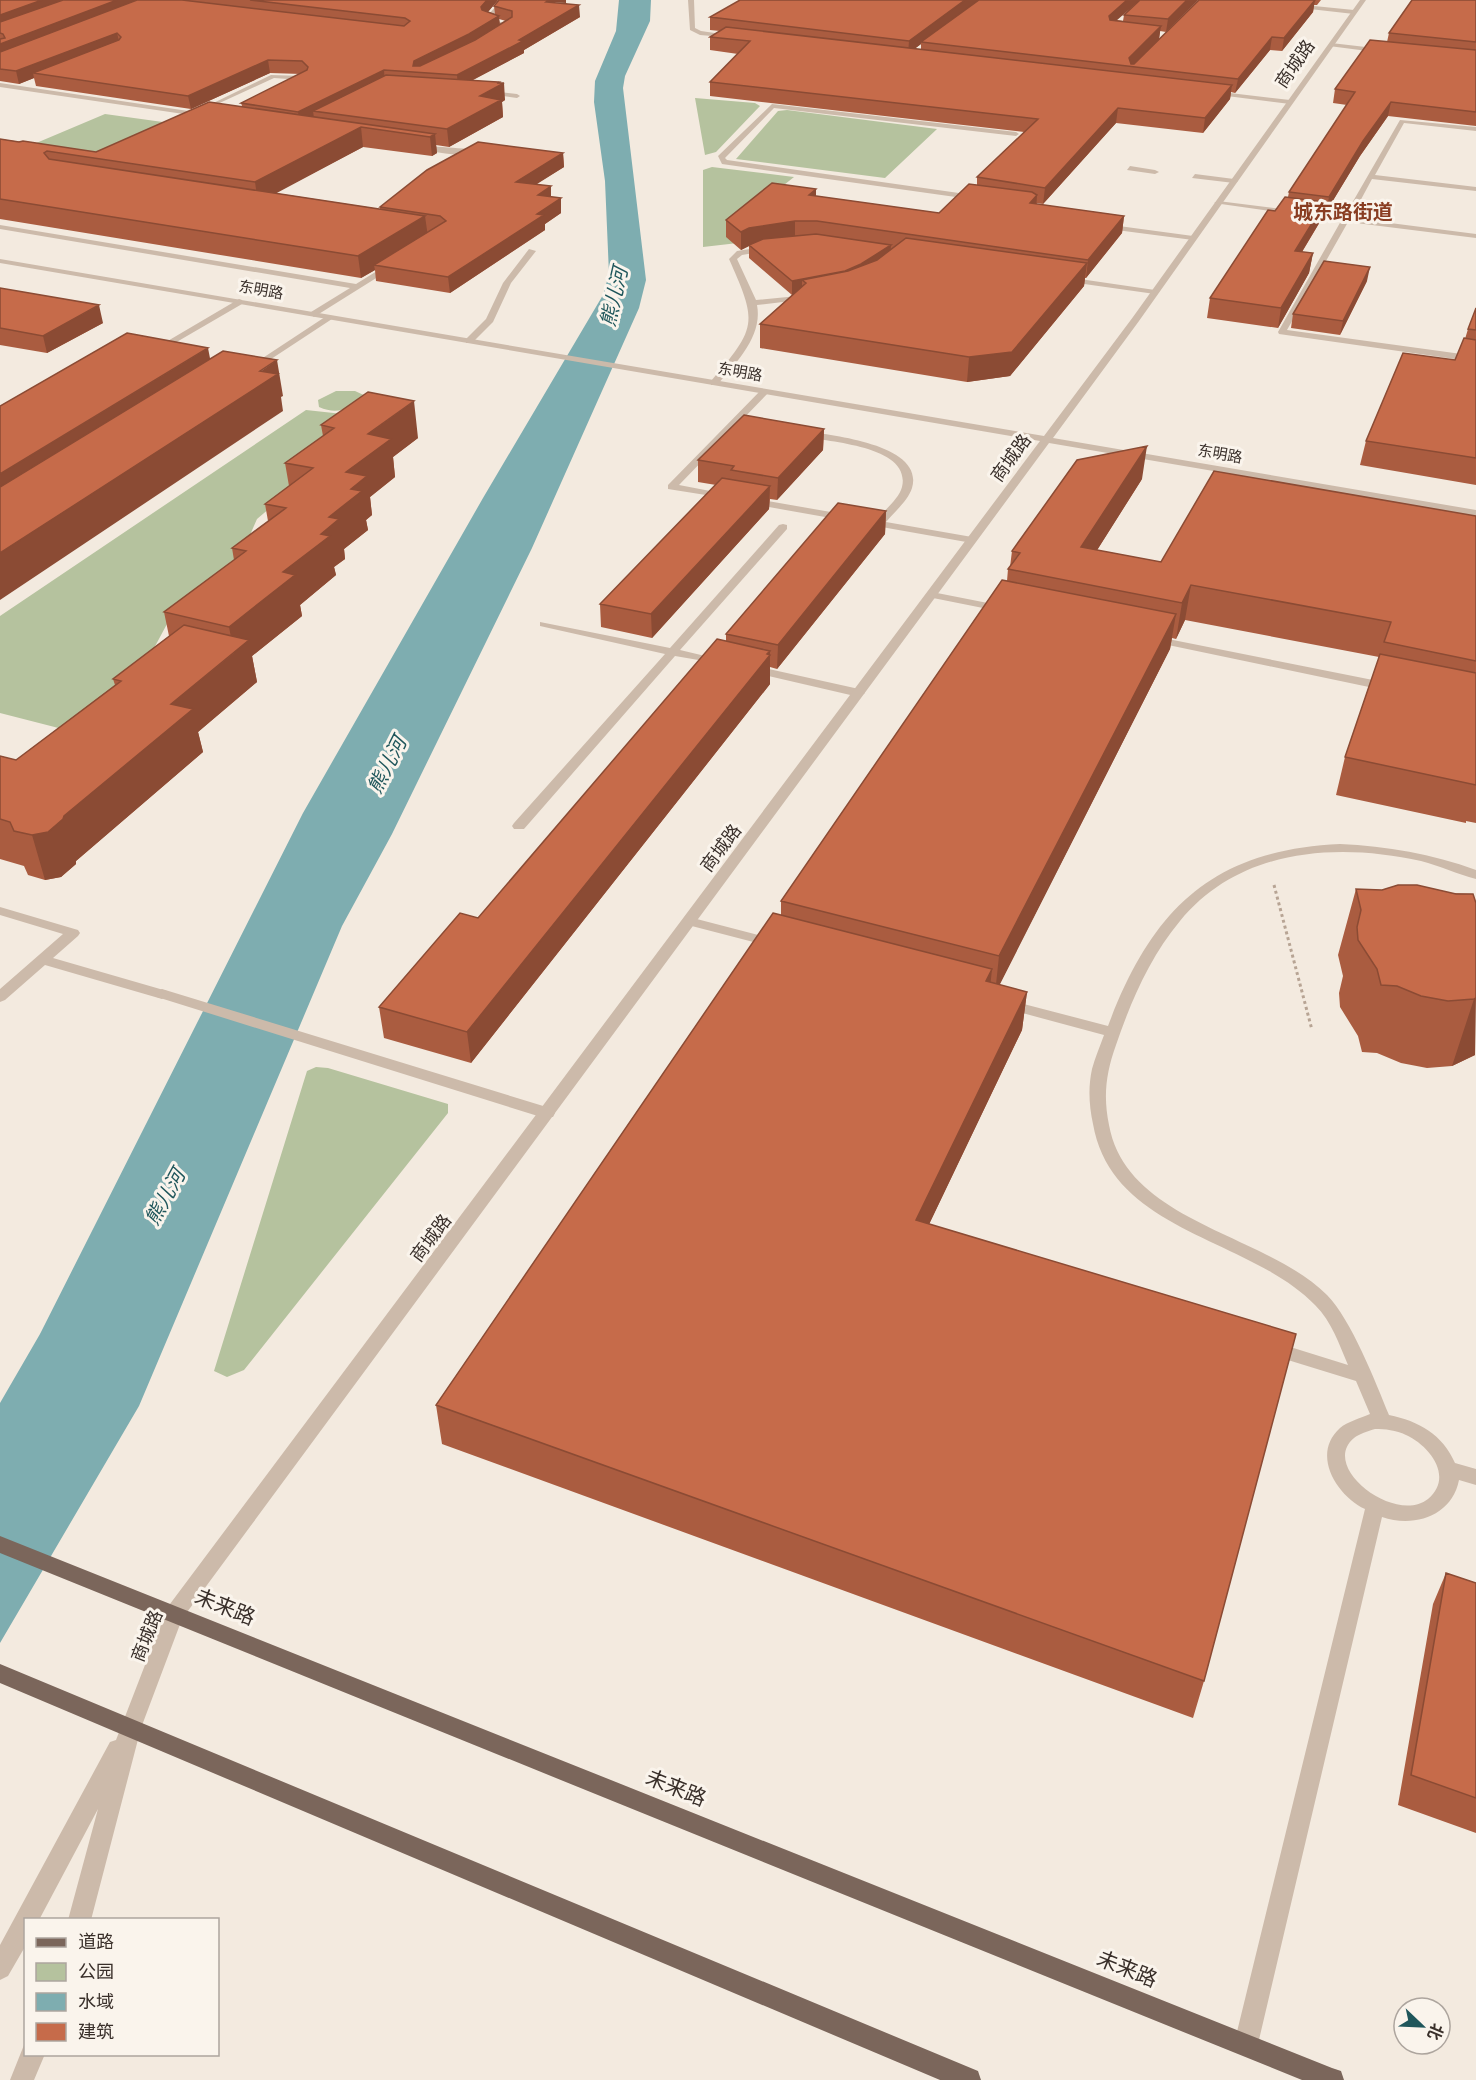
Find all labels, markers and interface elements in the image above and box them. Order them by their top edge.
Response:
street label: 商城路 [1271,36,1319,92]
district label: 城东路街道 [1293,200,1393,224]
water label: 熊儿河 [596,261,633,329]
street label: 东明路 [237,277,285,303]
street label: 东明路 [716,359,764,385]
street label: 商城路 [986,430,1036,486]
street label: 东明路 [1196,441,1244,467]
water label: 熊儿河 [363,729,413,797]
street label: 商城路 [696,820,746,876]
water label: 熊儿河 [140,1161,192,1229]
street label: 商城路 [406,1210,456,1266]
street label: 未来路 [191,1583,259,1631]
street label: 商城路 [127,1607,167,1665]
street label: 未来路 [642,1764,710,1812]
legend [24,1918,219,2056]
text: 道路 [78,1931,114,1953]
street label: 未来路 [1093,1945,1161,1993]
text: 公园 [78,1961,114,1983]
text: 水域 [78,1991,114,2013]
north arrow [1392,1996,1452,2056]
text: 建筑 [78,2021,114,2043]
text: 北 [1423,2021,1447,2043]

